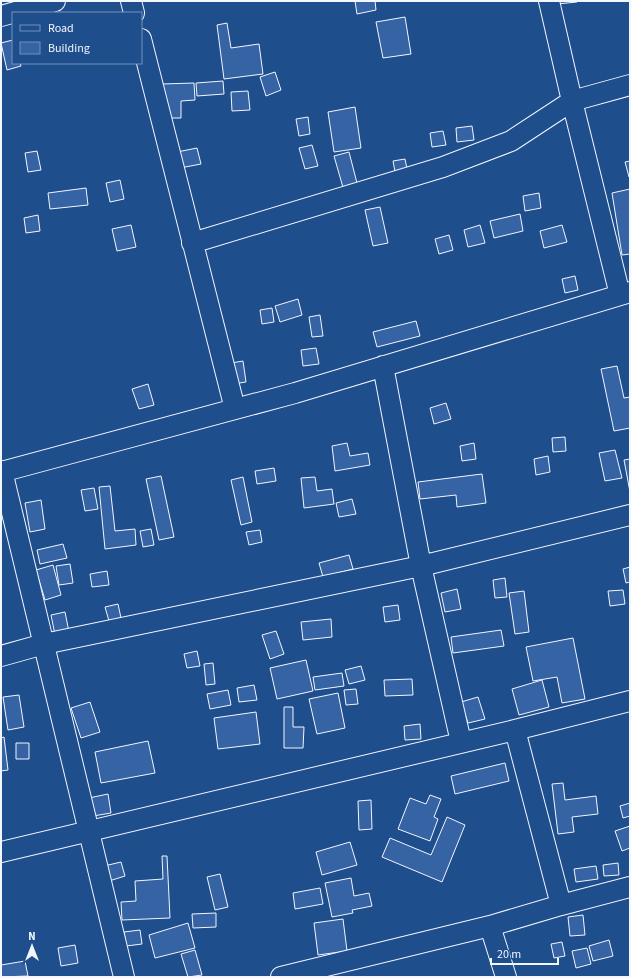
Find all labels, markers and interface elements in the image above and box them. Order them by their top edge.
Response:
legend [12,12,142,64]
text: Road [48,20,74,37]
text: Building [48,40,90,57]
north arrow [12,926,52,966]
text: N [28,929,36,944]
scale bar [491,940,558,966]
text: 20 m [497,946,521,963]

